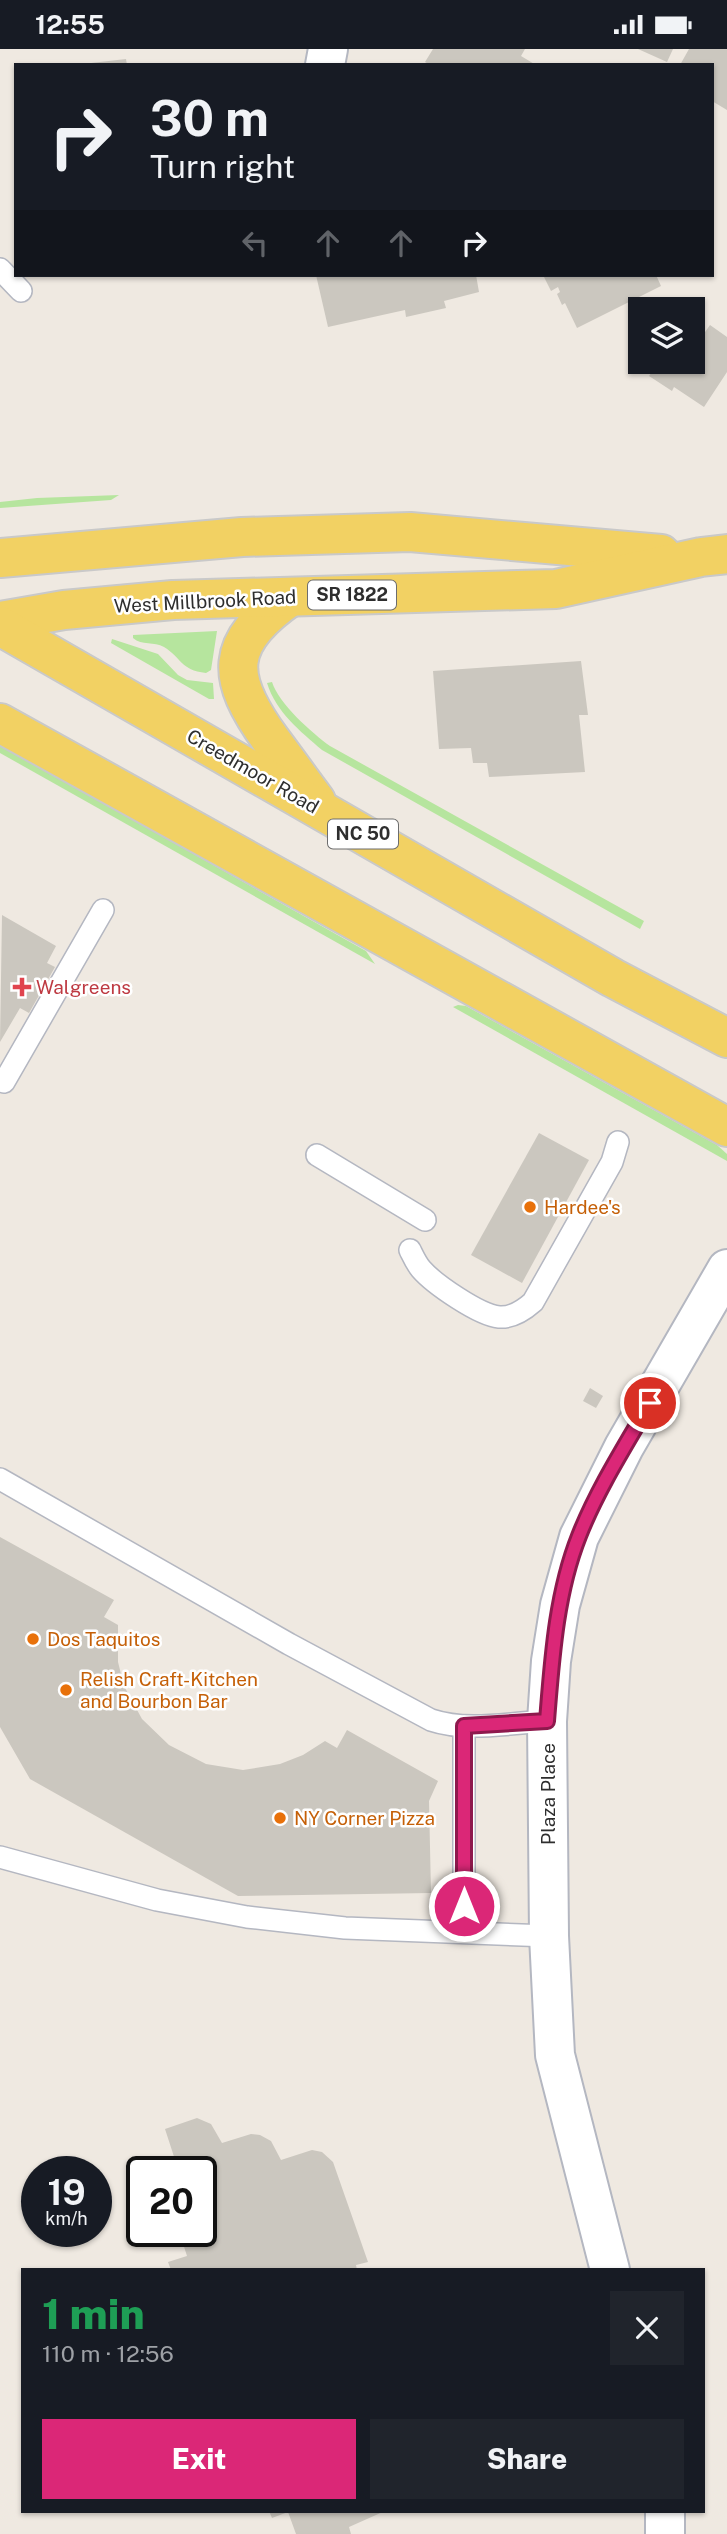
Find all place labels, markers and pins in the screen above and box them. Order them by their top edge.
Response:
place label: Walgreens [36,976,131,998]
marker: Walgreens [14,979,30,995]
place label: Hardee's [544,1196,621,1218]
marker: Hardee's [522,1199,538,1215]
pin [620,1373,680,1433]
place label: Dos Taquitos [47,1628,160,1650]
marker: Dos Taquitos [25,1631,41,1647]
place label: Relish Craft-Kitchen and Bourbon Bar [80,1668,258,1712]
marker: Relish Craft-Kitchen and Bourbon Bar [58,1682,74,1698]
place label: NY Corner Pizza [294,1807,435,1829]
marker: NY Corner Pizza [272,1810,288,1826]

